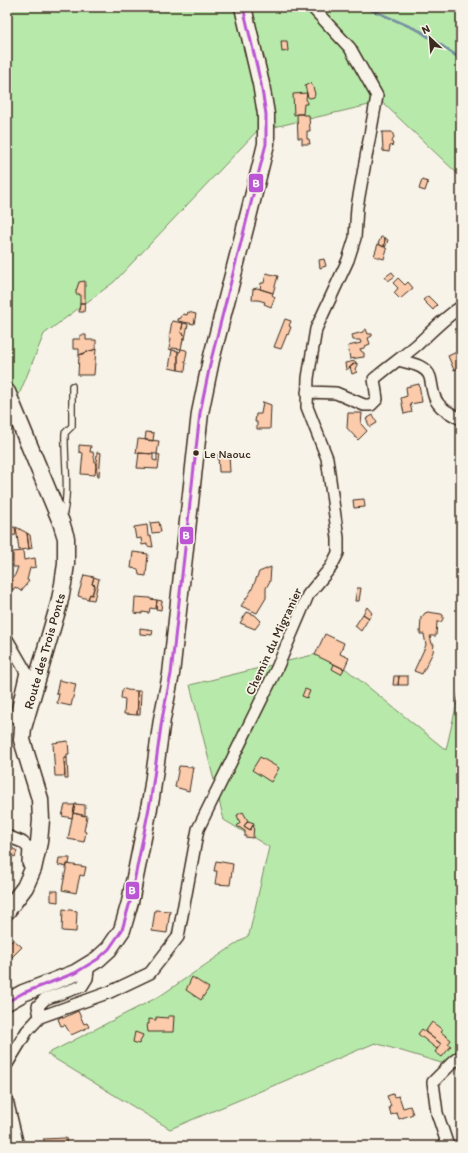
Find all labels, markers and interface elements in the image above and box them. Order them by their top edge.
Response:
north arrow [410,18,450,58]
text: N [420,22,432,37]
line badge: B [248,173,264,193]
text: B [252,177,260,190]
place label: Le Naouc [204,447,251,461]
marker: Le Naouc [191,448,201,458]
line badge: B [179,526,194,545]
text: B [182,529,190,542]
street label: Chemin du Migranier [242,585,305,697]
street label: Route des Trois Ponts [21,591,68,711]
line badge: B [125,881,140,900]
text: B [128,884,136,897]

